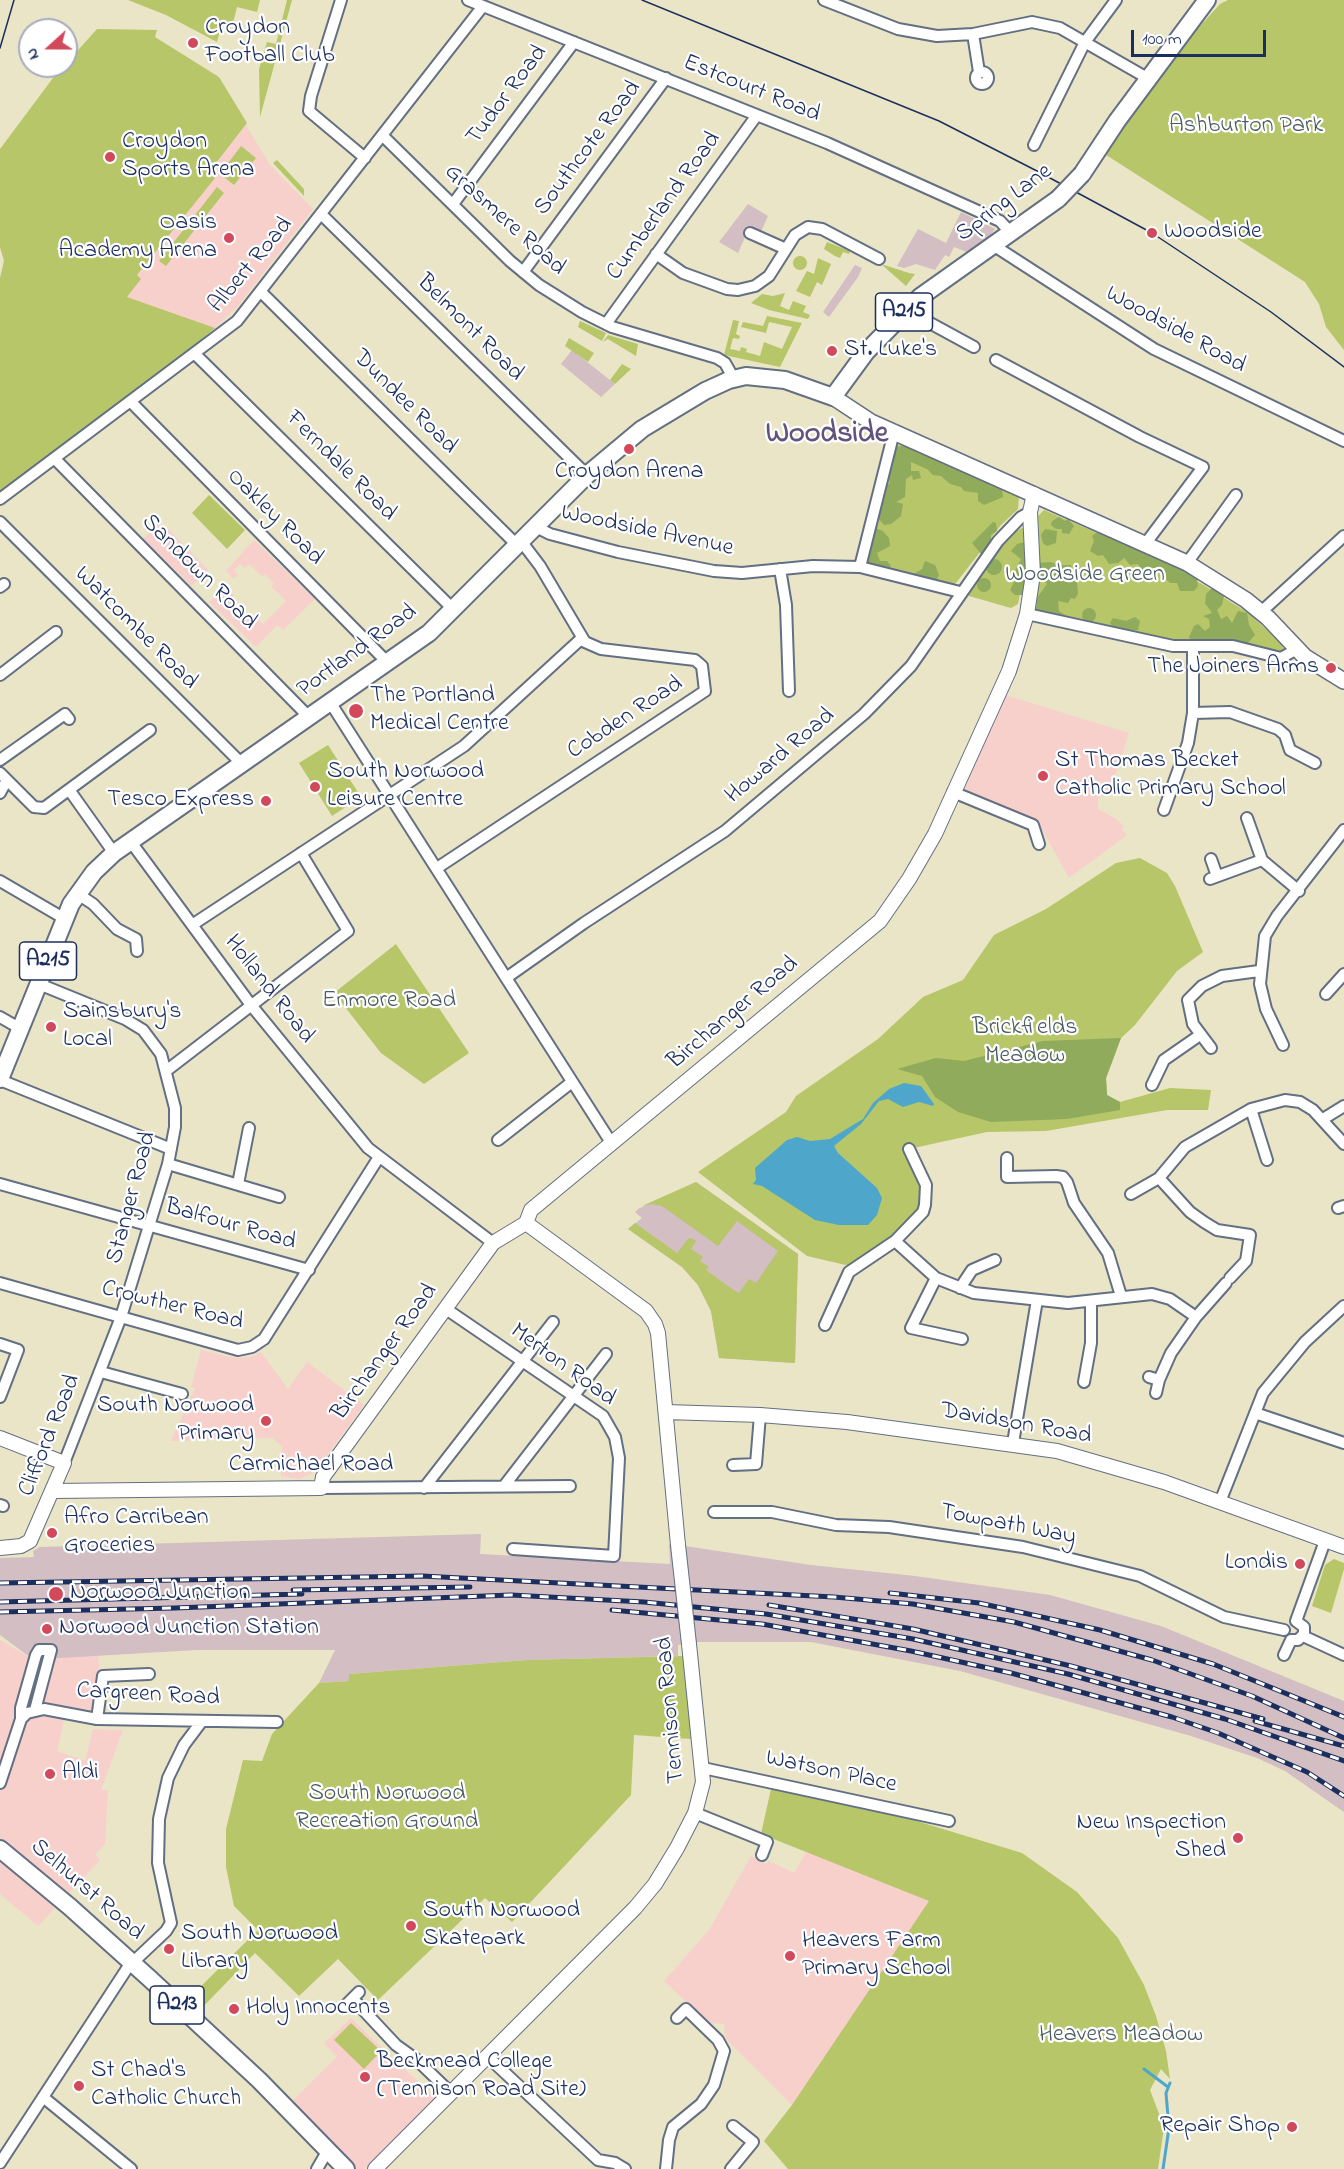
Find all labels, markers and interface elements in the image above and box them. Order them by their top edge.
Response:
place label: Croydon Football Club [205,15,335,71]
north arrow [18,18,78,78]
scale bar [1134,18,1269,56]
text: 100 m [1142,27,1182,53]
marker: Croydon Football Club [186,36,200,50]
street label: Tudor Road [461,40,555,152]
text: N [20,44,46,63]
street label: Estcourt Road [678,49,824,131]
street label: Southcote Road [529,76,649,222]
park label: Ashburton Park [1169,113,1323,141]
street label: Cumberland Road [601,127,729,287]
place label: Croydon Sports Arena [122,129,254,185]
marker: Croydon Sports Arena [103,150,117,164]
street label: Spring Lane [951,158,1059,250]
street label: Grasmere Road [437,159,571,283]
place label: Oasis Academy Arena [59,210,217,266]
street label: Albert Road [204,212,300,320]
place label: Woodside [1164,219,1262,247]
marker: Woodside [1145,226,1159,240]
marker: Oasis Academy Arena [222,231,236,245]
street label: Belmont Road [409,269,529,389]
street label: Woodside Road [1100,281,1250,381]
road number: A215 [876,293,932,331]
place label: St. Luke's [844,337,937,365]
marker: St. Luke's [825,344,839,358]
street label: Dundee Road [346,345,462,461]
street label: Ferndale Road [279,406,401,528]
district label: Woodside [766,418,888,454]
marker: Croydon Arena [622,442,636,456]
place label: Croydon Arena [555,459,703,487]
street label: Oakley Road [219,463,329,573]
street label: Woodside Avenue [558,500,736,564]
street label: Sandown Road [134,509,262,637]
street label: Watcombe Road [67,561,203,697]
park label: Woodside Green [1005,562,1165,590]
street label: Portland Road [293,599,423,705]
place label: The Joiners Arms [1147,654,1319,682]
marker: The Joiners Arms [1324,661,1338,675]
street label: Cobden Road [563,671,689,767]
place label: The Portland Medical Centre [370,683,509,739]
marker: The Portland Medical Centre [347,702,365,720]
street label: Howard Road [720,703,842,811]
place label: St Thomas Becket Catholic Primary School [1055,748,1286,804]
place label: South Norwood Leisure Centre [327,759,484,815]
marker: St Thomas Becket Catholic Primary School [1036,769,1050,783]
marker: South Norwood Leisure Centre [308,780,322,794]
place label: Tesco Express [107,787,254,815]
marker: Tesco Express [259,794,273,808]
street label: Holland Road [217,930,319,1050]
road number: A215 [20,942,76,980]
street label: Birchanger Road [663,951,805,1077]
park label: Enmore Road [322,988,456,1016]
place label: Sainsbury's Local [63,999,182,1055]
park label: Brickfields Meadow [972,1015,1078,1071]
marker: Sainsbury's Local [44,1020,58,1034]
street label: Stanger Road [102,1129,164,1267]
street label: Balfour Road [161,1194,299,1258]
street label: Crowther Road [98,1276,246,1338]
street label: Birchanger Road [327,1279,445,1427]
street label: Merton Road [504,1318,620,1414]
street label: Clifford Road [13,1371,89,1501]
place label: South Norwood Primary [97,1393,254,1449]
street label: Davidson Road [938,1398,1094,1452]
marker: South Norwood Primary [259,1414,273,1428]
street label: Carmichael Road [229,1452,393,1480]
street label: Towpath Way [938,1499,1078,1553]
place label: Afro Carribean Groceries [64,1505,209,1561]
marker: Afro Carribean Groceries [45,1526,59,1540]
place label: Londis [1225,1550,1288,1578]
marker: Londis [1293,1557,1307,1571]
place label: Norwood Junction [70,1580,251,1608]
marker: Norwood Junction [47,1585,65,1603]
place label: Norwood Junction Station [59,1615,319,1643]
marker: Norwood Junction Station [40,1622,54,1636]
street label: Tennison Road [651,1635,693,1785]
street label: Cargreen Road [76,1678,220,1714]
street label: Watson Place [763,1745,899,1801]
place label: Aldi [62,1760,99,1788]
marker: Aldi [43,1767,57,1781]
park label: South Norwood Recreation Ground [296,1781,478,1837]
place label: New Inspection Shed [1076,1810,1226,1866]
marker: New Inspection Shed [1231,1831,1245,1845]
street label: Selhurst Road [23,1834,149,1948]
place label: South Norwood Skatepark [423,1898,580,1954]
marker: South Norwood Skatepark [404,1919,418,1933]
place label: South Norwood Library [181,1921,338,1977]
place label: Heavers Farm Primary School [802,1928,950,1984]
marker: South Norwood Library [162,1942,176,1956]
marker: Heavers Farm Primary School [783,1949,797,1963]
road number: A213 [150,1986,204,2024]
place label: Holy Innocents [246,1995,390,2023]
marker: Holy Innocents [227,2002,241,2016]
park label: Heavers Meadow [1039,2022,1203,2050]
place label: Beckmead College (Tennison Road Site) [377,2049,586,2105]
place label: St Chad's Catholic Church [91,2058,241,2114]
marker: Beckmead College (Tennison Road Site) [358,2070,372,2084]
marker: St Chad's Catholic Church [72,2079,86,2093]
place label: Repair Shop [1160,2113,1280,2141]
marker: Repair Shop [1285,2120,1299,2134]

